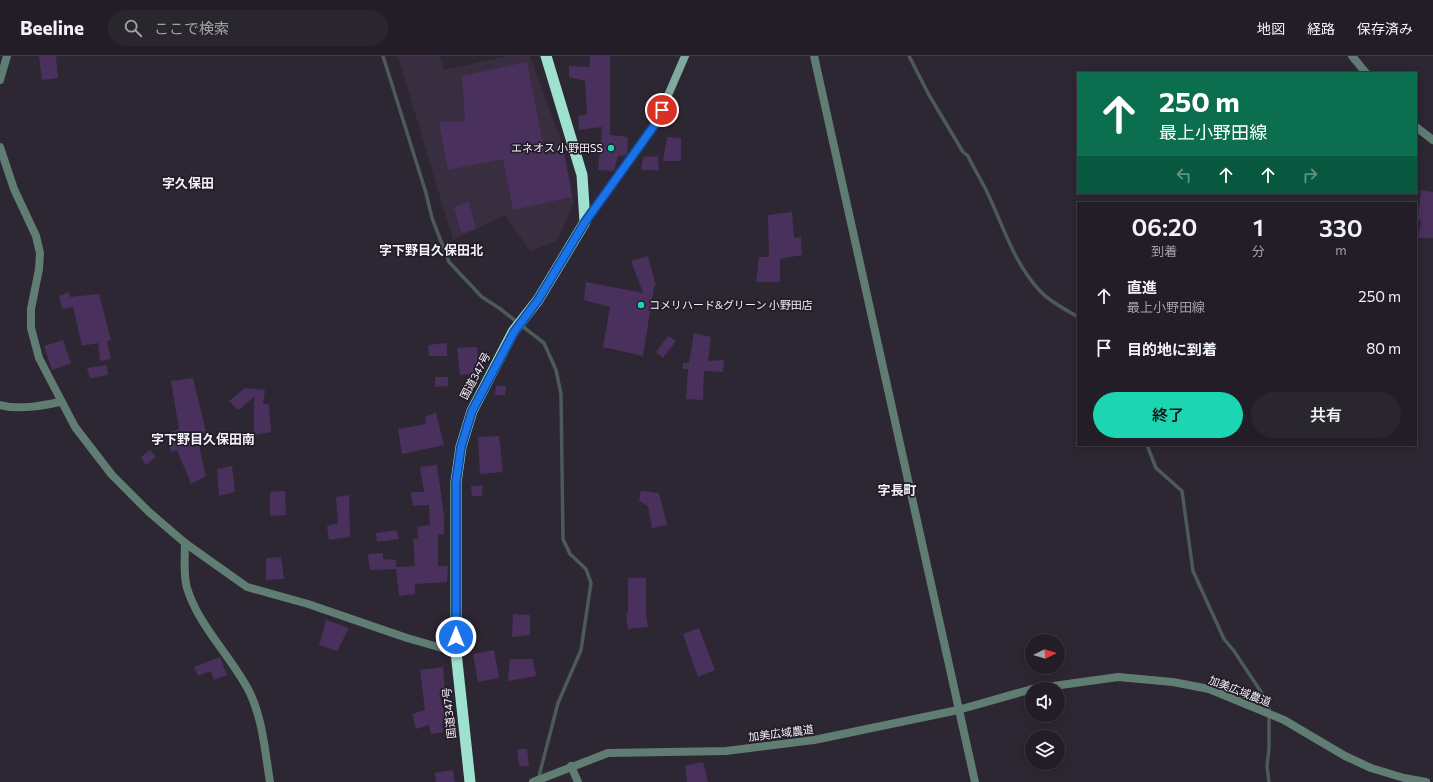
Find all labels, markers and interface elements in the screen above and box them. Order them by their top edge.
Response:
search box [108,10,388,46]
text: Beeline [20,16,84,39]
icon: search [122,17,144,39]
text: ここで検索 [154,19,229,37]
text: 地図 [1257,20,1285,37]
text: 経路 [1307,20,1335,37]
text: 保存済み [1357,20,1413,37]
text: 250 m [1159,84,1240,118]
icon: ahead [1093,88,1145,140]
pin [645,93,679,127]
icon: arrive [651,99,673,121]
text: 最上小野田線 [1159,121,1267,143]
place label: エネオス 小野田SS [511,141,603,154]
marker: エネオス 小野田SS [606,143,616,153]
icon: left [1173,164,1195,186]
icon: ahead [1215,164,1237,186]
icon: ahead [1257,164,1279,186]
icon: right [1299,164,1321,186]
district label: 字久保田 [162,175,214,191]
text: 06:20 [1131,212,1197,241]
text: 1 [1253,212,1264,241]
text: 330 [1319,213,1363,242]
district label: 字下野目久保田北 [379,242,483,258]
text: m [1335,242,1347,258]
text: 到着 [1151,243,1177,259]
text: 分 [1252,243,1265,259]
text: 直進 [1127,278,1157,296]
icon: ahead [1093,285,1115,307]
text: 250 m [1358,287,1401,305]
place label: コメリハード&グリーン 小野田店 [649,298,813,311]
text: 最上小野田線 [1127,299,1205,315]
marker: コメリハード&グリーン 小野田店 [636,300,646,310]
icon: arrive [1093,337,1115,359]
text: 80 m [1366,339,1401,357]
text: 目的地に到着 [1127,340,1217,358]
street label: 国道347号 [457,350,492,402]
button: 終了 [1093,392,1243,438]
button: 共有 [1251,392,1401,438]
district label: 字下野目久保田南 [151,431,255,447]
district label: 字長町 [877,482,917,498]
position arrow [435,616,477,658]
north arrow [1025,634,1065,674]
map controls [1025,634,1065,770]
street label: 加美広域農道 [1207,673,1273,708]
button: sound [1025,682,1065,722]
street label: 国道347号 [439,687,458,739]
street label: 加美広域農道 [747,722,814,743]
button: layers [1025,730,1065,770]

